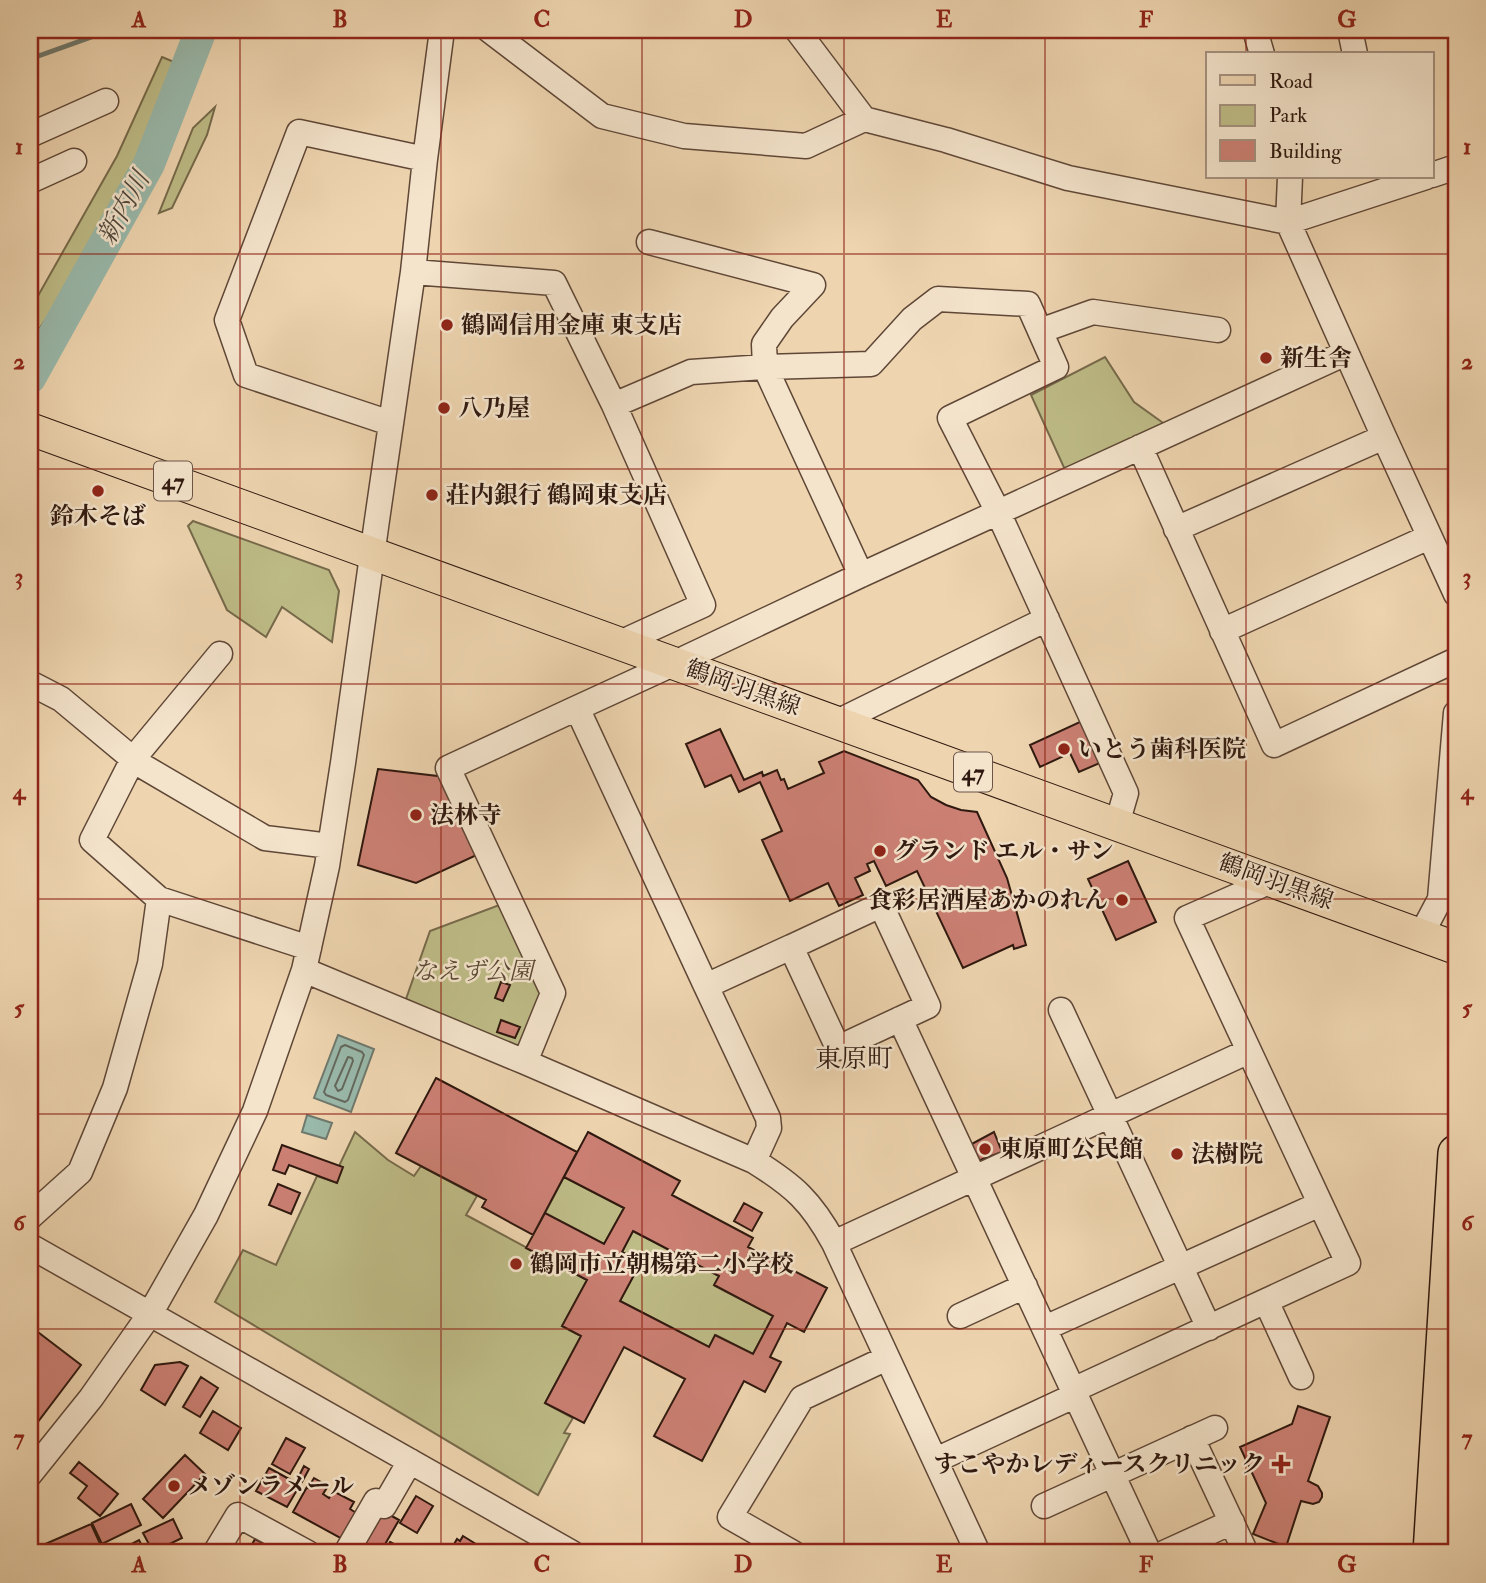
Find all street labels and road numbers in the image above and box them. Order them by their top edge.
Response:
road number: 47 [154,461,192,500]
street label: 鶴岡羽黒線 [681,653,805,723]
road number: 47 [954,752,992,792]
street label: 鶴岡羽黒線 [1214,847,1338,917]

